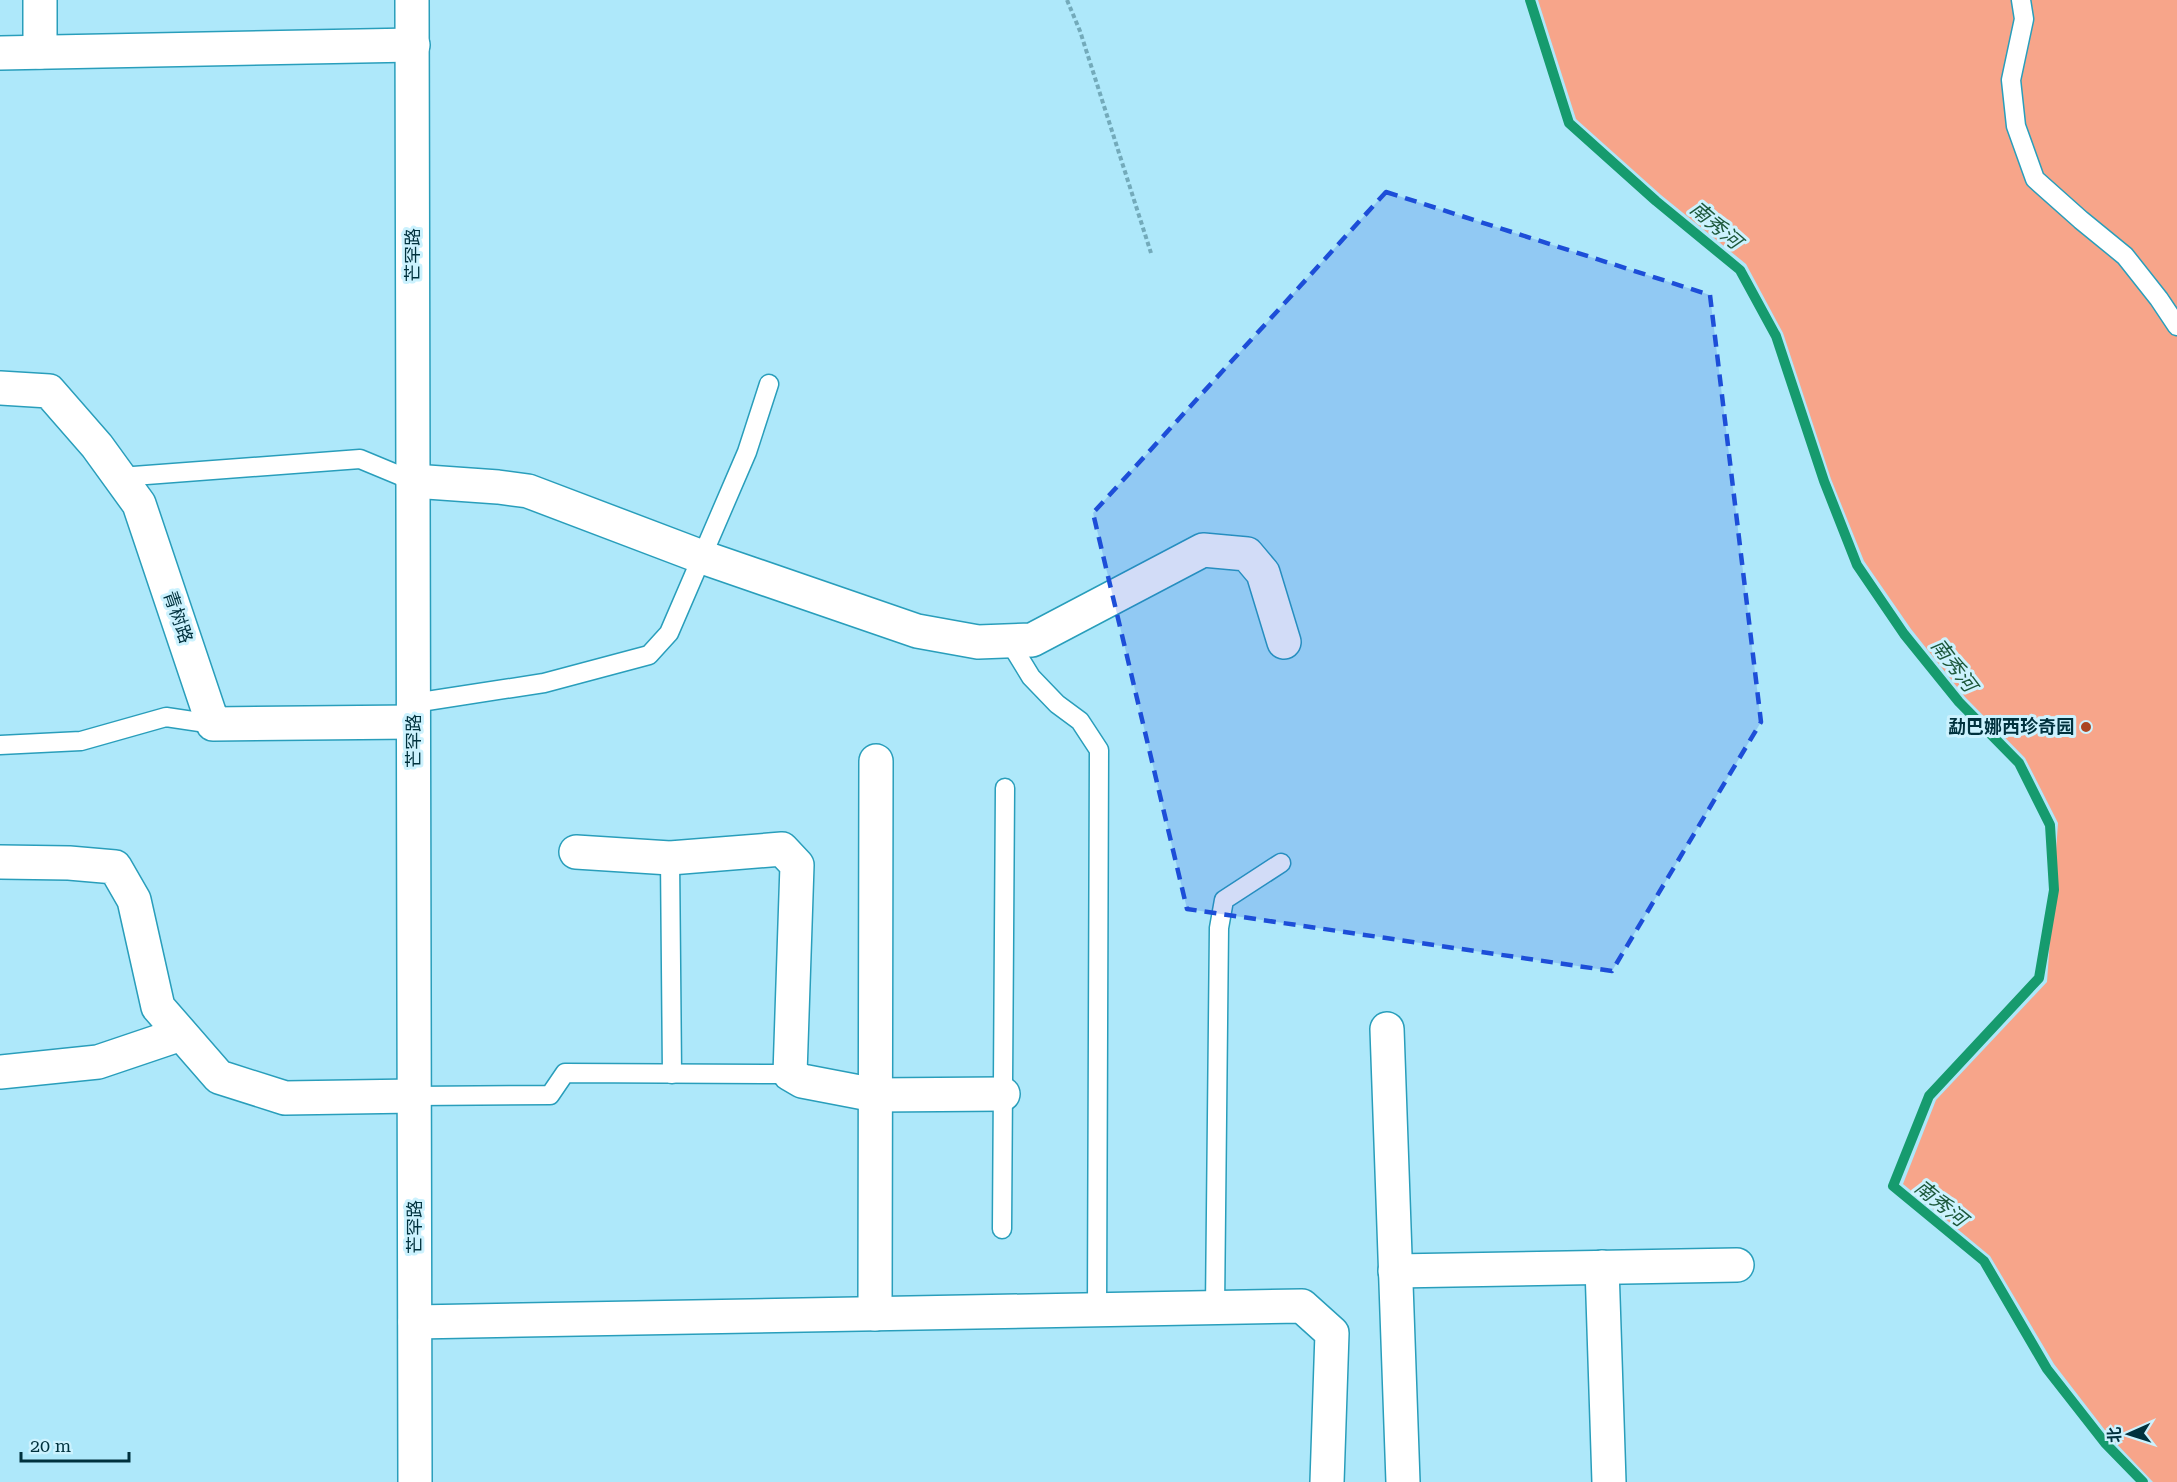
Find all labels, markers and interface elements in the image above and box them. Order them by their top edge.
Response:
water label: 南秀河 [1685,196,1750,256]
street label: 芒罕路 [402,228,423,282]
street label: 青树路 [160,588,197,646]
water label: 南秀河 [1926,634,1984,699]
street label: 芒罕路 [403,714,424,768]
place label: 勐巴娜西珍奇园 [1948,716,2074,737]
marker: 勐巴娜西珍奇园 [2079,720,2093,734]
water label: 南秀河 [1910,1175,1975,1234]
street label: 芒罕路 [404,1200,425,1254]
north arrow [2099,1404,2159,1464]
scale bar [21,1425,129,1463]
text: 北 [2105,1426,2124,1443]
text: 20 m [30,1435,71,1456]

